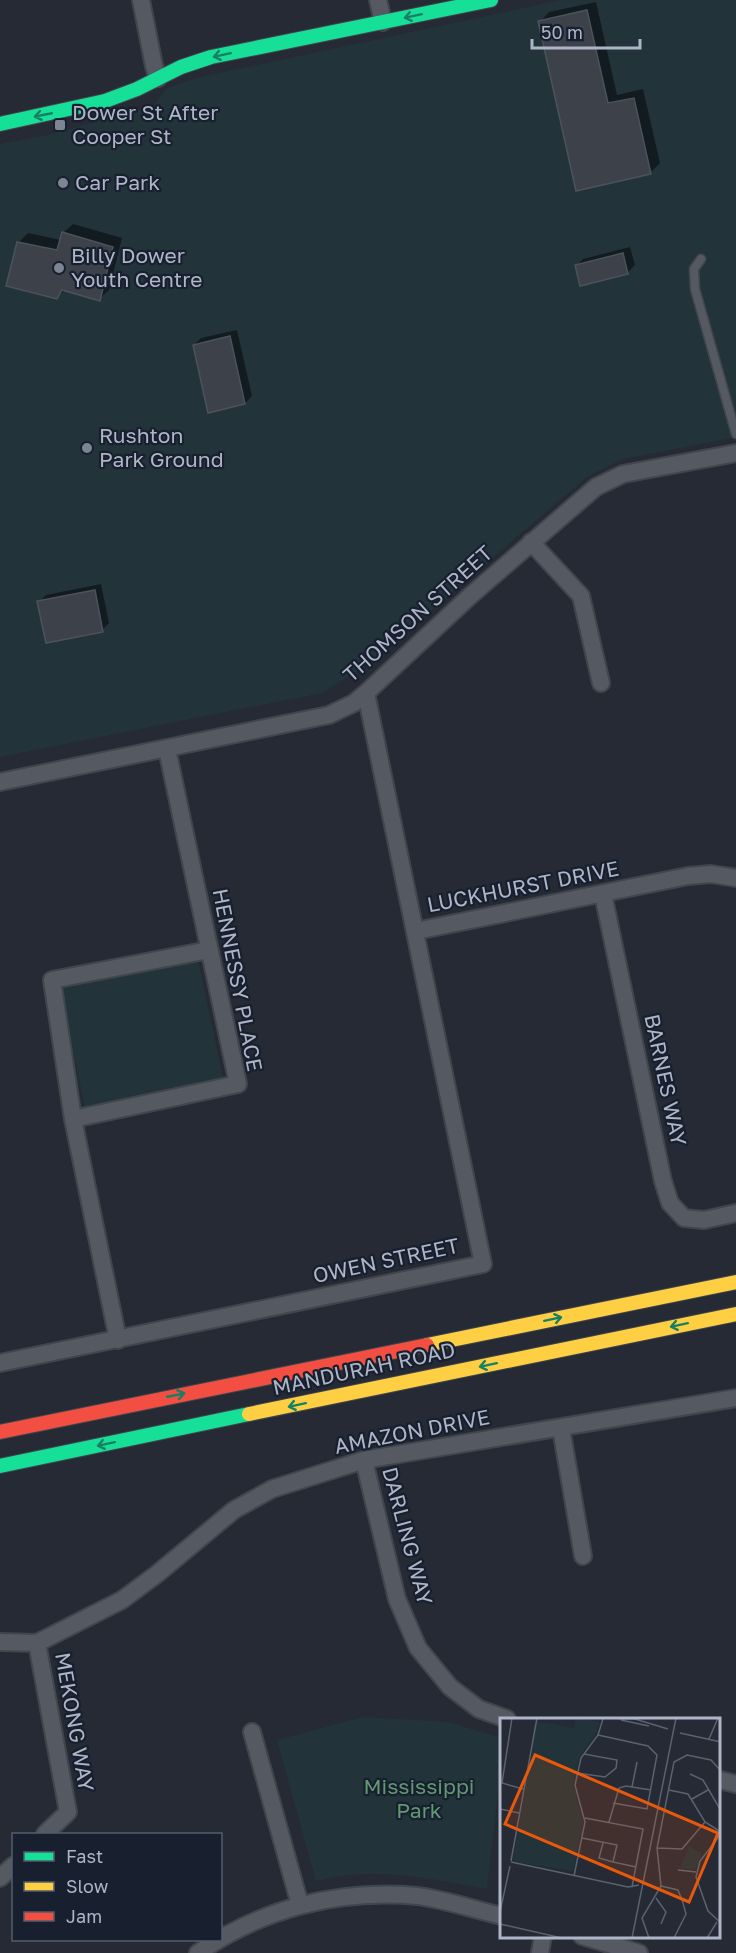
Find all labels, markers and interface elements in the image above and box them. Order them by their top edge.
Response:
one-way arrow [404,11,424,22]
scale bar [532,12,640,50]
text: 50 m [541,21,583,43]
one-way arrow [213,49,232,61]
place label: Dower St After Cooper St [72,99,218,149]
one-way arrow [34,110,53,121]
marker: Dower St After Cooper St [53,118,67,132]
place label: Car Park [75,169,160,195]
marker: Car Park [56,176,70,190]
place label: Billy Dower Youth Centre [71,242,202,292]
marker: Billy Dower Youth Centre [52,261,66,275]
place label: Rushton Park Ground [99,422,224,472]
marker: Rushton Park Ground [80,441,94,455]
street label: THOMSON STREET [337,539,497,687]
street label: LUCKHURST DRIVE [425,855,621,917]
street label: HENNESSY PLACE [207,886,268,1073]
street label: BARNES WAY [639,1012,693,1148]
street label: OWEN STREET [310,1232,461,1288]
one-way arrow [543,1313,562,1324]
one-way arrow [669,1320,688,1332]
street label: MANDURAH ROAD [270,1336,457,1400]
one-way arrow [478,1360,498,1371]
one-way arrow [166,1389,186,1400]
one-way arrow [288,1399,307,1411]
street label: AMAZON DRIVE [332,1403,492,1459]
one-way arrow [97,1439,116,1450]
street label: DARLING WAY [377,1464,439,1608]
street label: MEKONG WAY [50,1650,100,1794]
inset map [500,1718,721,1938]
park label: Mississippi Park [364,1773,474,1823]
legend [12,1833,222,1941]
text: Fast [66,1845,103,1867]
text: Slow [66,1875,109,1897]
text: Jam [66,1905,102,1927]

